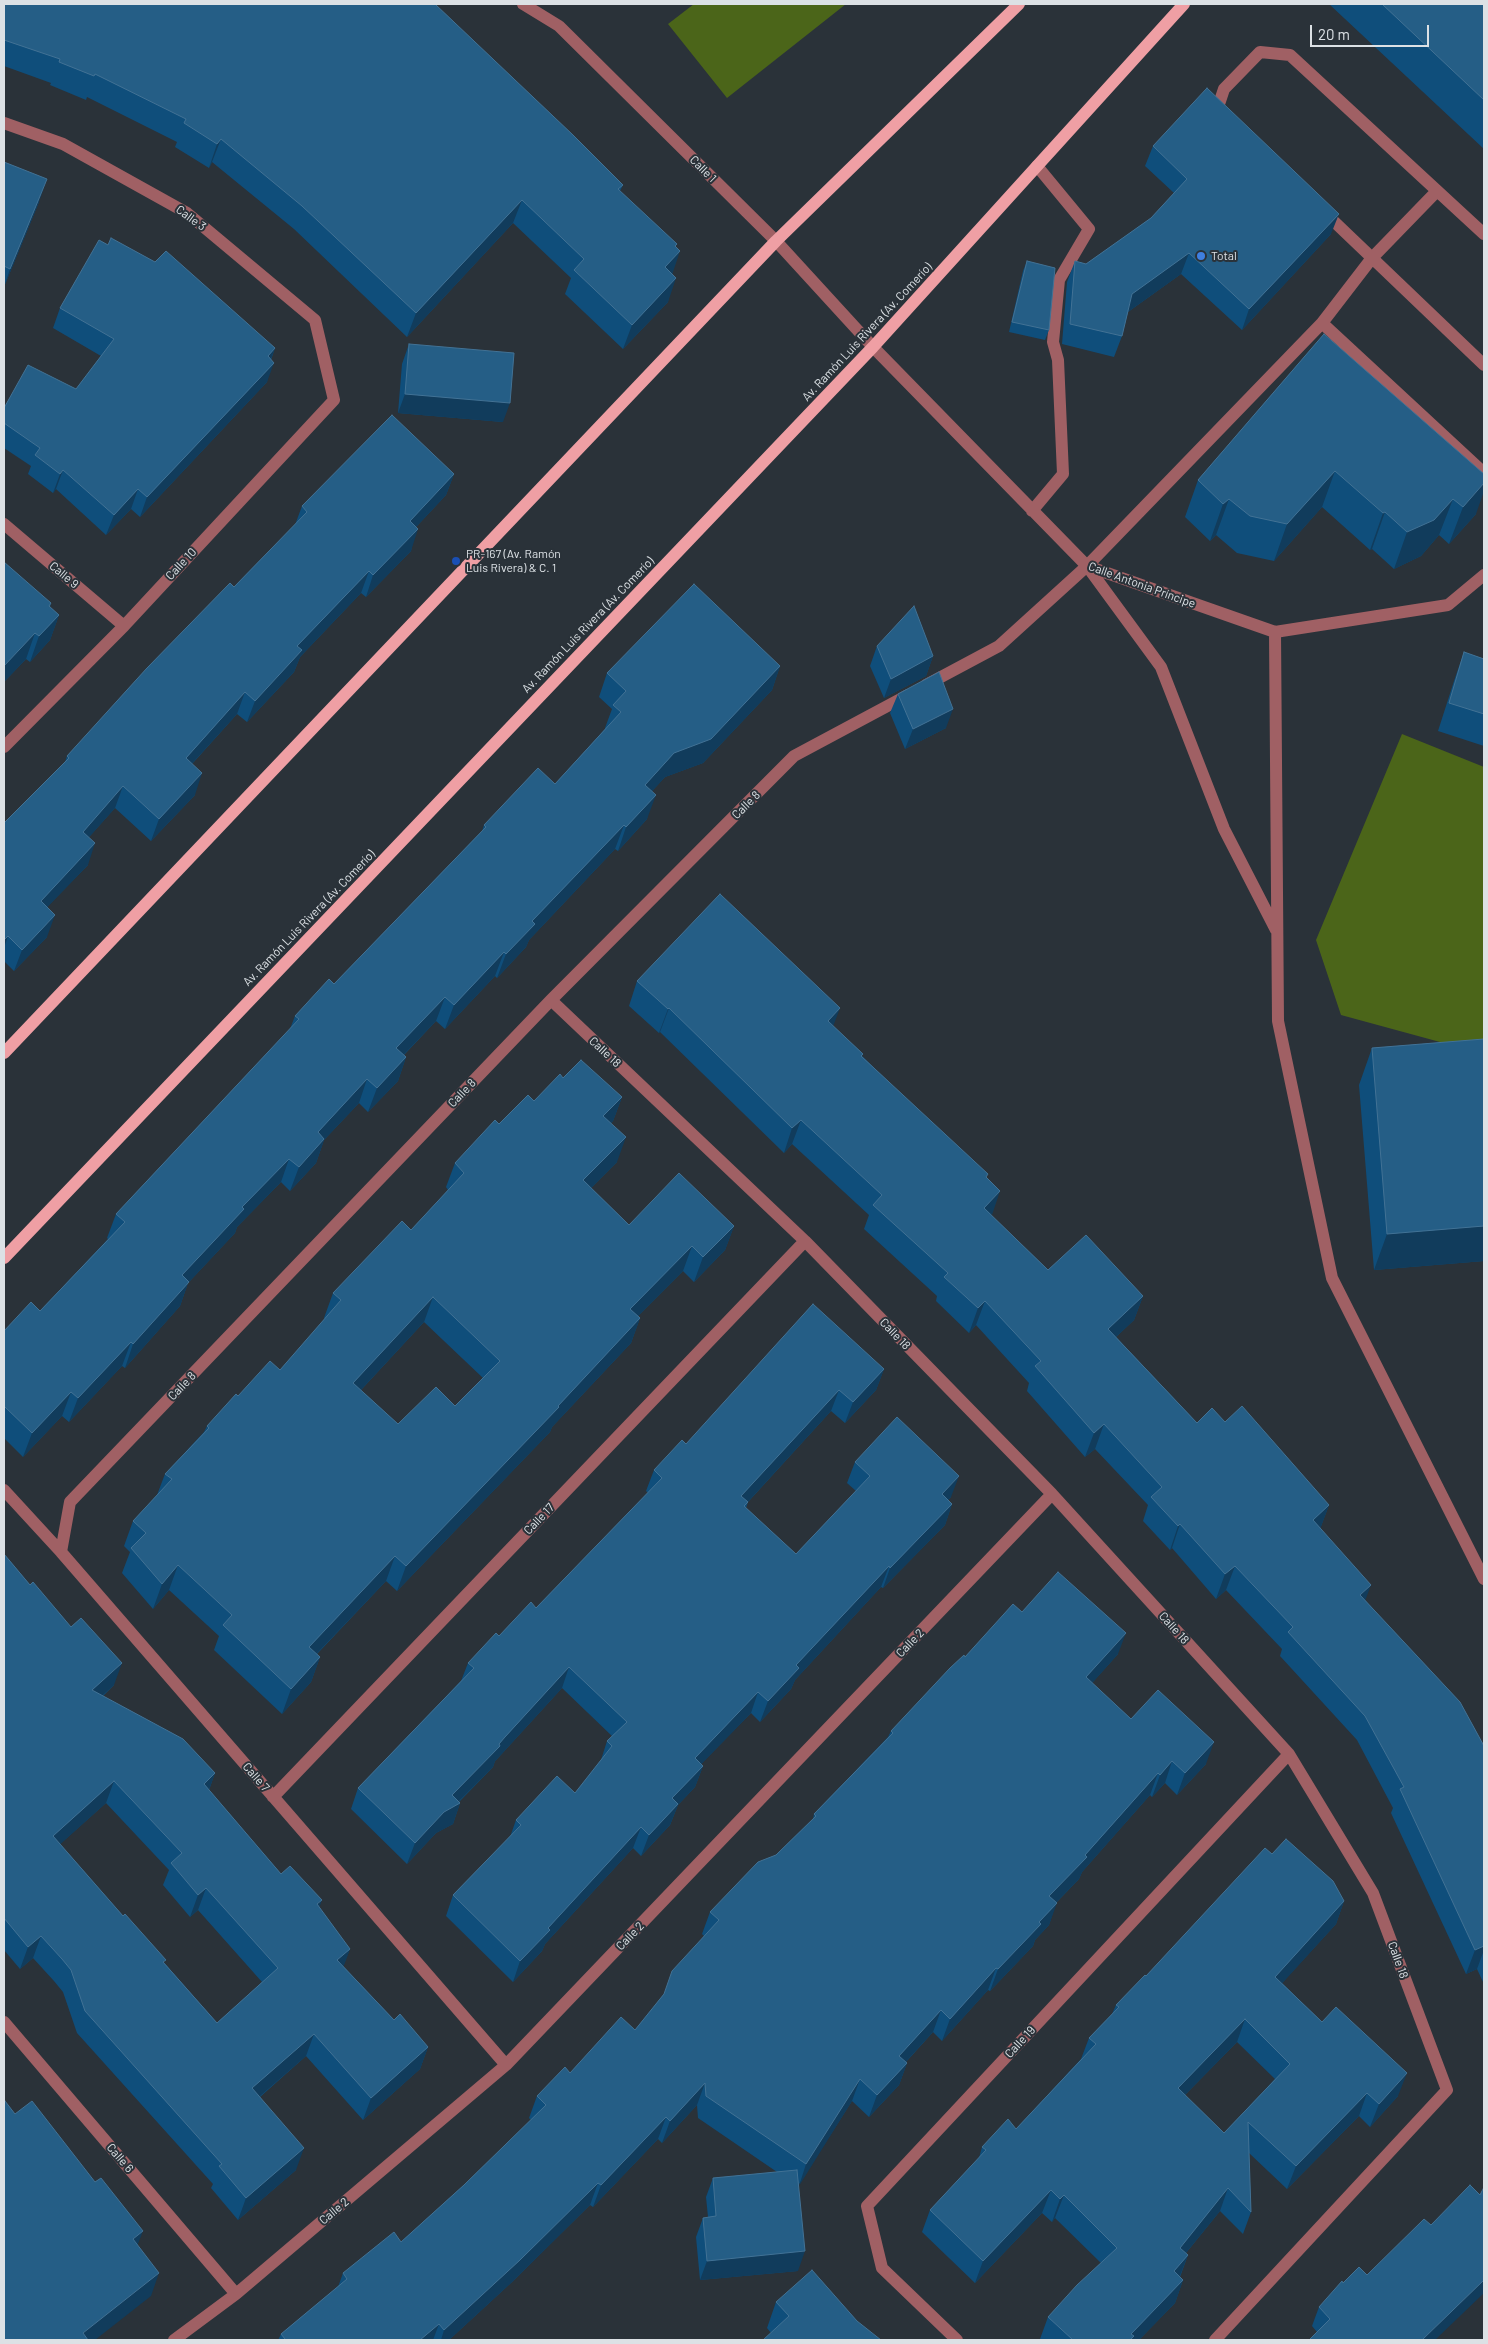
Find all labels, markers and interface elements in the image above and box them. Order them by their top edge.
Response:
scale bar [1313,15,1432,47]
text: 20 m [1318,25,1350,43]
street label: Calle 1 [687,153,719,185]
street label: Calle 3 [173,202,209,234]
place label: Total [1211,249,1237,263]
marker: Total [1195,250,1207,262]
street label: Av. Ramón Luis Rivera (Av. Comerío) [799,260,935,404]
street label: Calle 10 [163,545,199,583]
place label: PR-167 (Av. Ramón Luis Rivera) & C. 1 [466,547,561,575]
street label: Av. Ramón Luis Rivera (Av. Comerío) [519,554,657,696]
marker: PR-167 (Av. Ramón Luis Rivera) & C. 1 [450,555,462,567]
street label: Calle 9 [46,559,82,591]
street label: Calle Antonia Príncipe [1087,559,1197,611]
street label: Calle 8 [729,788,763,822]
street label: Av. Ramón Luis Rivera (Av. Comerío) [240,847,378,989]
street label: Calle 18 [586,1034,624,1070]
street label: Calle 8 [445,1076,479,1110]
street label: Calle 18 [877,1315,913,1353]
street label: Calle 8 [165,1369,199,1403]
street label: Calle 17 [521,1501,557,1537]
street label: Calle 18 [1156,1609,1192,1647]
street label: Calle 2 [893,1626,927,1660]
street label: Calle 7 [240,1760,272,1794]
street label: Calle 2 [613,1919,647,1953]
street label: Calle 18 [1385,1940,1411,1980]
street label: Calle 19 [1002,2023,1038,2061]
street label: Calle 6 [103,2141,137,2175]
street label: Calle 2 [316,2195,352,2227]

